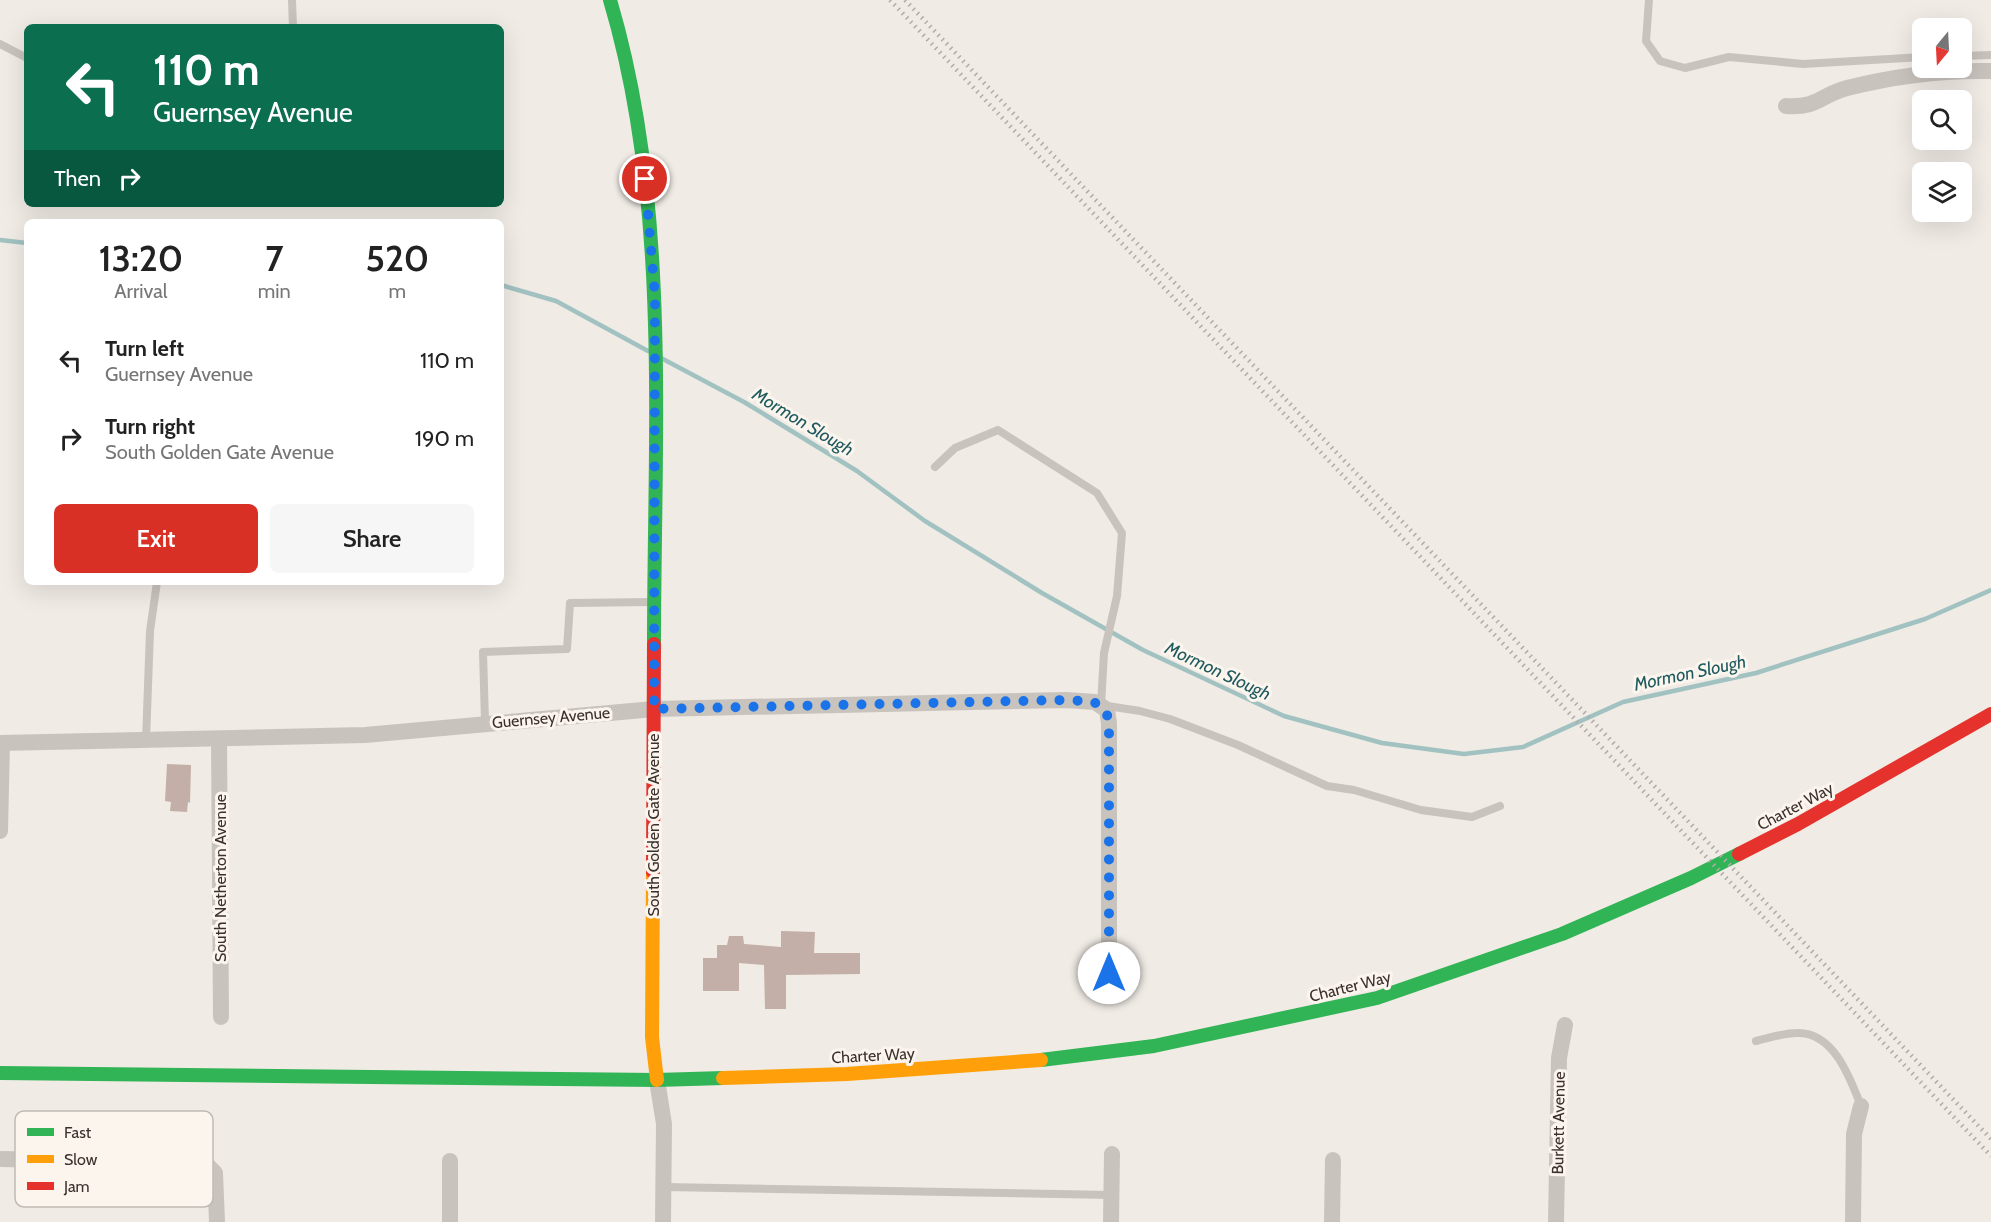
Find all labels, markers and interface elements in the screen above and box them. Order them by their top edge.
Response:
north arrow [1912,18,1972,78]
map controls [1912,18,1972,222]
text: 110 m [153,44,260,96]
icon: left [54,48,132,126]
button: search [1912,90,1972,150]
text: Guernsey Avenue [153,96,353,129]
pin [619,153,670,204]
icon: right [113,162,146,195]
icon: arrive [628,162,661,195]
button: layers [1912,162,1972,222]
text: Then [54,165,101,192]
text: 13:20 [99,236,183,280]
text: 7 [265,236,283,280]
text: 520 [366,236,429,280]
text: Arrival [114,279,168,303]
text: min [258,279,291,303]
text: m [389,279,406,303]
text: Turn left [105,335,184,362]
icon: left [54,344,87,377]
text: 110 m [420,347,474,374]
text: Guernsey Avenue [105,362,253,386]
water label: Mormon Slough [748,383,857,461]
text: Turn right [105,413,195,440]
icon: right [54,422,87,455]
text: 190 m [415,425,474,452]
text: South Golden Gate Avenue [105,440,334,464]
button: Exit [54,504,258,573]
button: Share [270,504,474,573]
water label: Mormon Slough [1161,637,1274,705]
water label: Mormon Slough [1631,650,1748,696]
street label: Guernsey Avenue [491,703,611,732]
street label: South Golden Gate Avenue [644,733,663,917]
street label: Charter Way [1754,778,1837,834]
street label: South Netherton Avenue [211,794,230,962]
position arrow [1077,941,1141,1005]
street label: Charter Way [1307,967,1393,1006]
street label: Charter Way [831,1044,915,1067]
street label: Burkett Avenue [1548,1071,1569,1175]
legend [15,1111,213,1207]
text: Fast [64,1123,92,1142]
text: Slow [64,1150,98,1169]
text: Jam [63,1177,90,1196]

